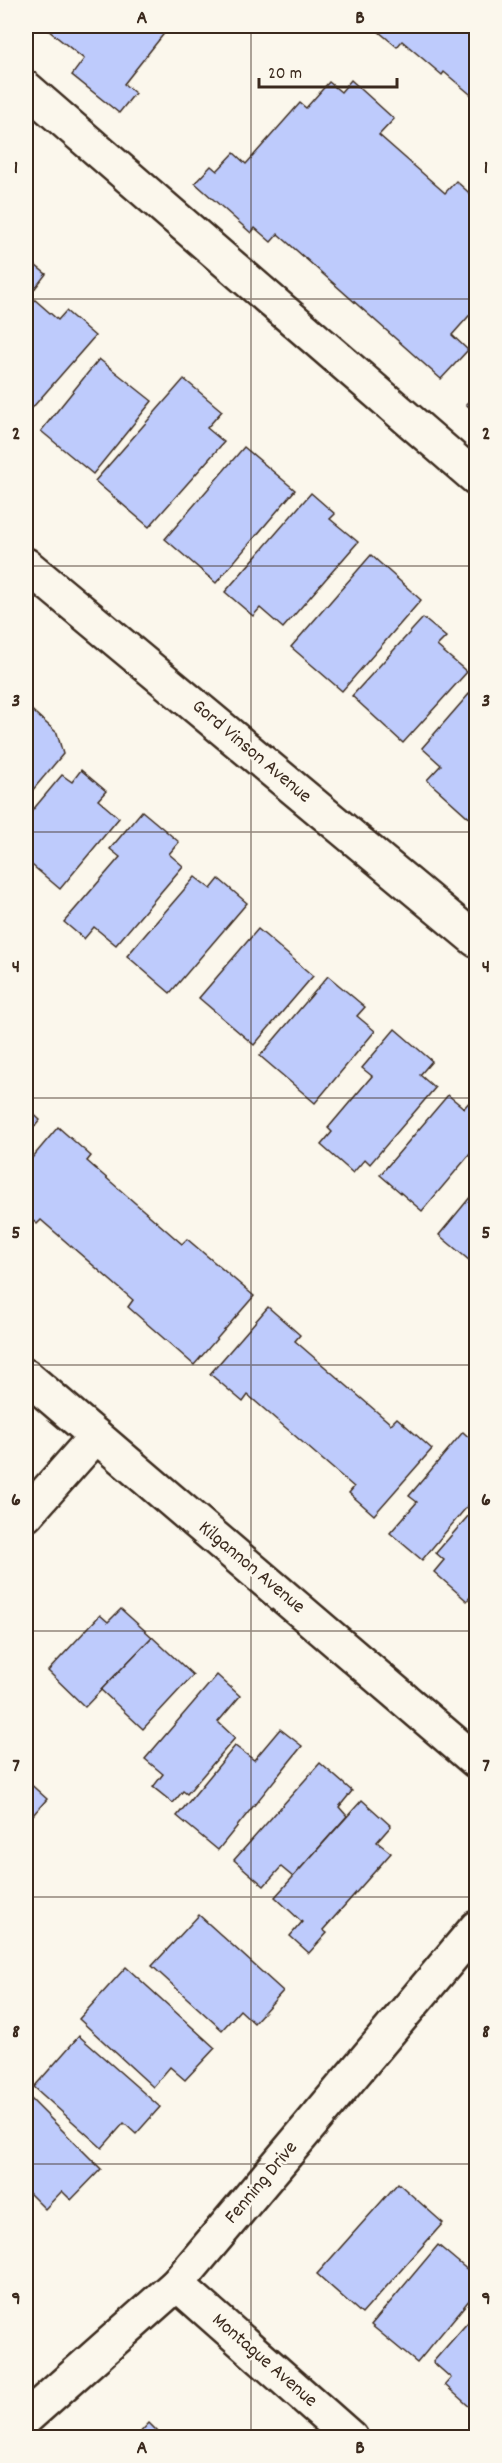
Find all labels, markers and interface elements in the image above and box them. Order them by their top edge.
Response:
text: A [137,5,148,33]
text: B [355,5,365,33]
scale bar [259,51,397,89]
text: 20 m [268,62,302,87]
text: 1 [14,155,18,183]
text: 1 [484,155,488,183]
text: 2 [12,421,20,449]
text: 2 [482,421,490,449]
text: 3 [12,688,20,716]
text: 3 [482,688,490,716]
street label: Gord Vinson Avenue [185,693,317,811]
text: 4 [12,954,20,982]
text: 4 [482,954,490,982]
text: 5 [11,1220,21,1248]
text: 5 [481,1220,491,1248]
text: 6 [11,1487,21,1515]
text: 6 [481,1487,491,1515]
street label: Kilgannon Avenue [192,1515,311,1621]
text: 7 [12,1753,20,1781]
text: 7 [482,1753,490,1781]
text: 8 [12,2019,20,2047]
text: 8 [482,2019,490,2047]
street label: Fenning Drive [219,2135,305,2231]
text: 9 [11,2286,21,2314]
text: 9 [481,2286,491,2314]
street label: Montague Avenue [205,2307,323,2415]
text: A [137,2435,148,2463]
text: B [355,2435,365,2463]

